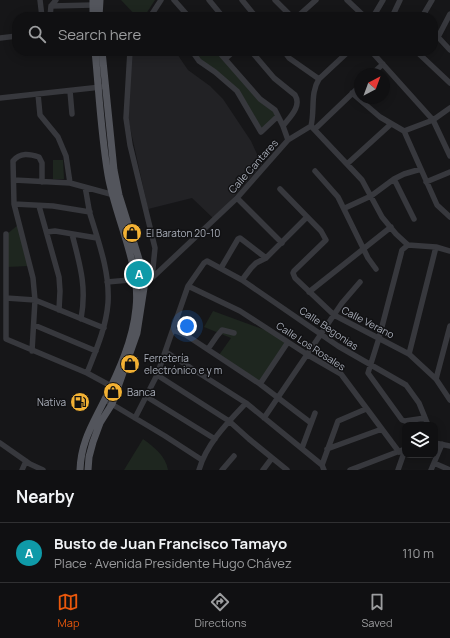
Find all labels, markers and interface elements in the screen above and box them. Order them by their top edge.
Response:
search box [12,12,438,56]
icon: search [26,23,48,45]
text: Search here [58,24,141,45]
north arrow [354,68,390,104]
street label: Calle Cantares [225,136,281,196]
shop icon: El Baraton 20-10 [121,222,143,244]
place label: El Baraton 20-10 [146,226,220,240]
pin: A [126,259,152,289]
street label: Calle Begonias [297,303,361,353]
street label: Calle Verano [339,303,397,341]
your location [177,316,197,336]
street label: Calle Los Rosales [274,318,348,374]
place label: Ferretería electrónico e y m [144,351,222,377]
shop icon: Ferretería electrónico e y m [119,353,141,375]
shop icon: Banca [102,381,124,403]
place label: Banca [127,385,156,399]
fuel station icon: Nativa [69,391,91,413]
place label: Nativa [37,395,66,409]
map controls [402,422,438,458]
button: layers [402,422,438,458]
text: Nearby [16,485,74,508]
text: Busto de Juan Francisco Tamayo [54,533,287,554]
text: A [25,544,33,562]
text: 110 m [402,544,434,562]
text: Place · Avenida Presidente Hugo Chávez [54,554,292,572]
tab: Map [57,591,79,630]
tab: Directions [194,591,247,630]
tab: Saved [362,591,393,630]

